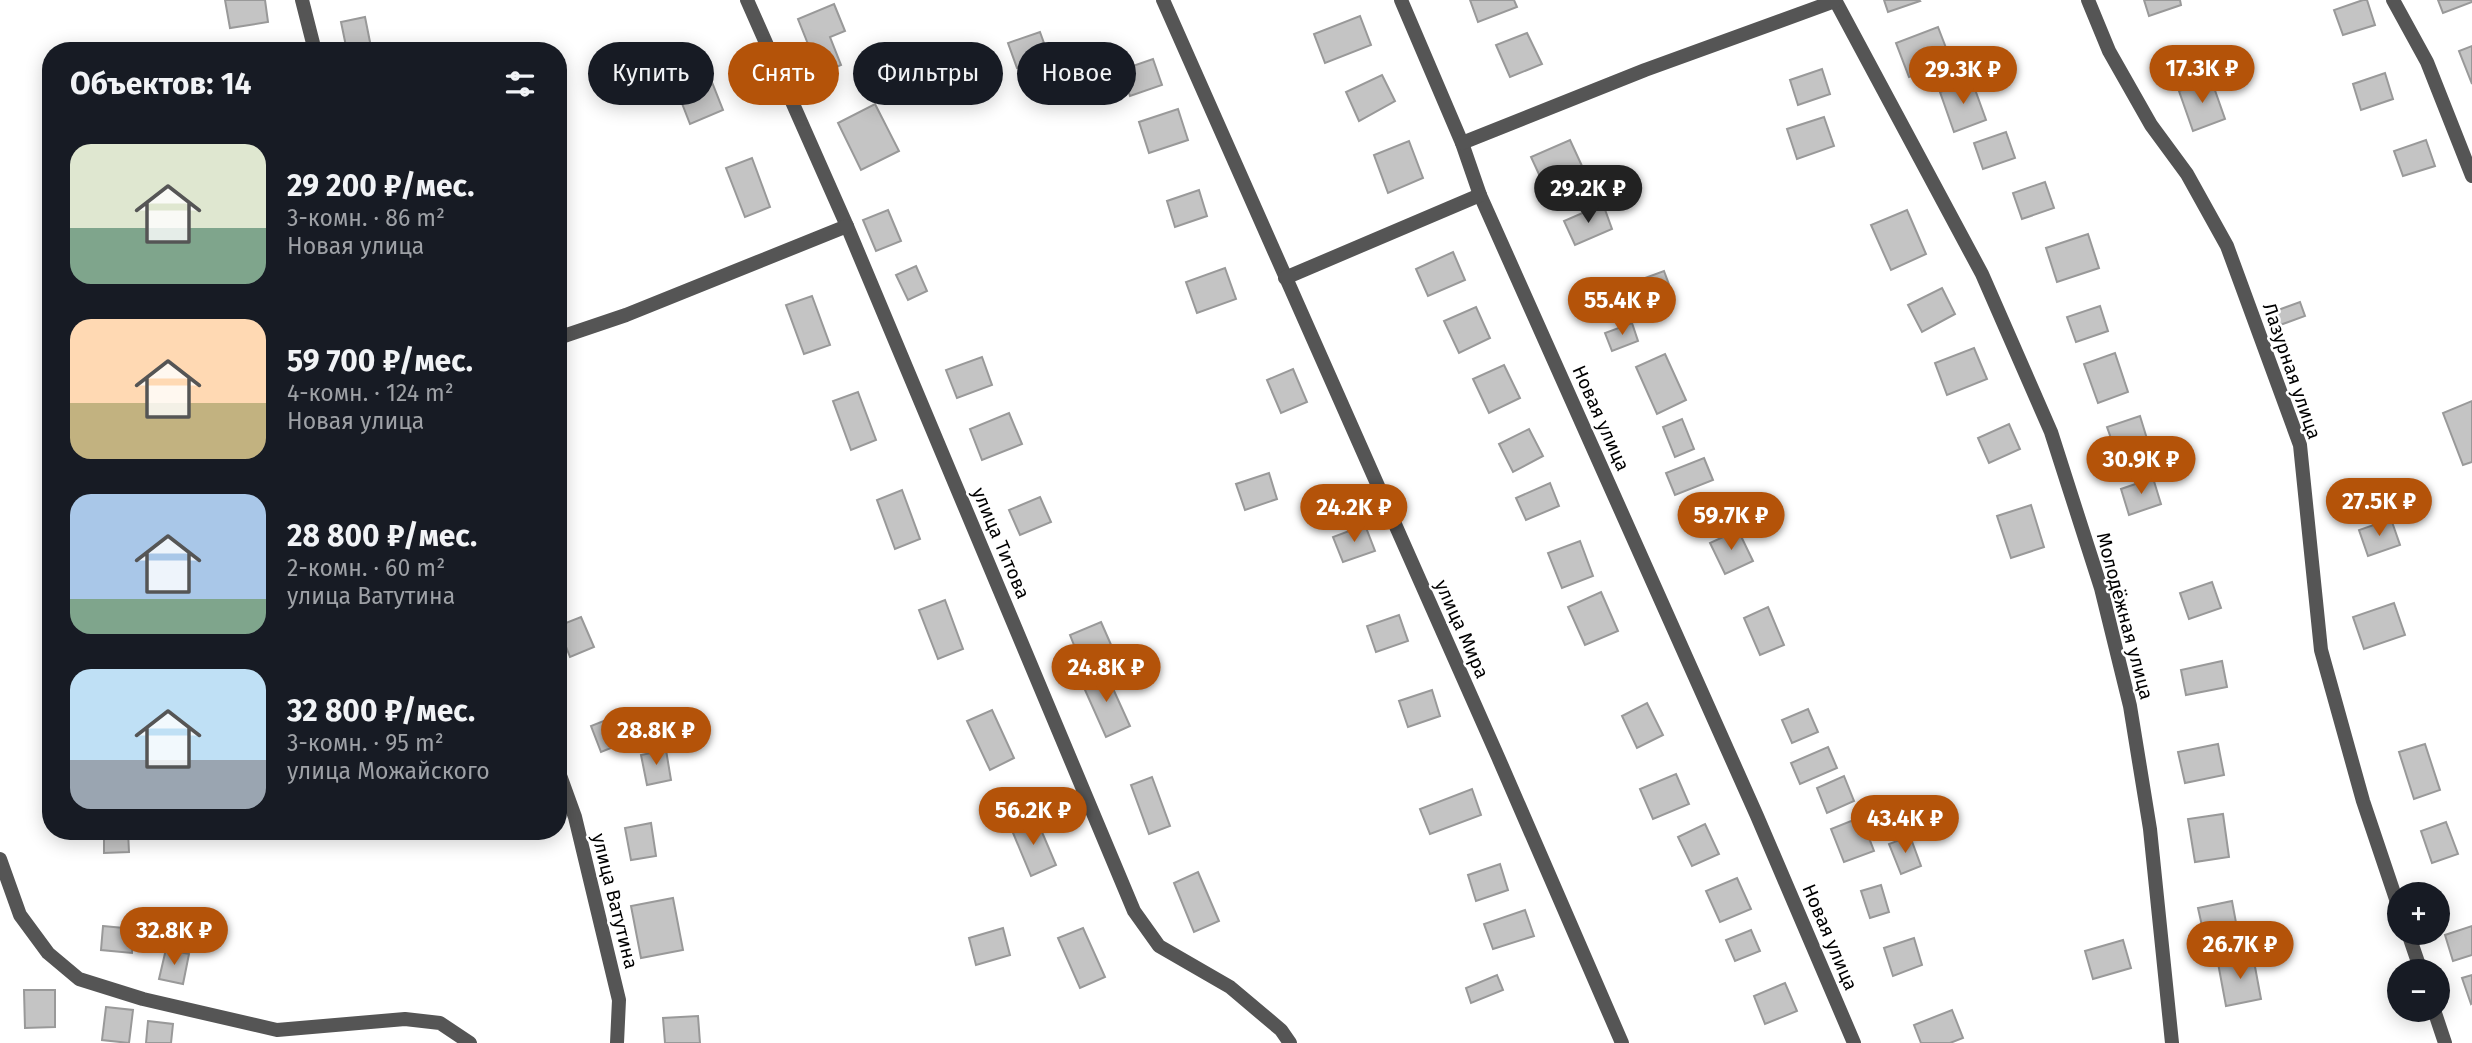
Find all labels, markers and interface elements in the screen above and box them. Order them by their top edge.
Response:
chip: Купить [588,42,714,105]
chip: Снять [728,42,839,105]
chip: Фильтры [853,42,1003,105]
chip: Новое [1017,42,1136,105]
pin: 29.3K ₽ [1898,46,2028,106]
pin: 17.3K ₽ [2137,46,2267,105]
text: 17.3K ₽ [2166,54,2238,82]
text: 29.3K ₽ [1925,55,2001,83]
icon: filters [501,65,539,103]
text: Объектов: 14 [70,66,252,102]
pin: 29.2K ₽ [1523,166,1653,225]
text: 29 200 ₽/мес. [287,168,474,204]
icon: home [126,172,210,256]
text: 29.2K ₽ [1550,174,1626,202]
text: 3-комн. · 86 m² [287,204,445,232]
text: Новая улица [287,232,424,260]
pin: 55.4K ₽ [1557,278,1687,337]
text: 55.4K ₽ [1584,286,1660,314]
street label: Лазурная улица [2258,300,2326,442]
text: 59 700 ₽/мес. [287,343,473,379]
icon: home [126,347,210,431]
street label: Новая улица [1567,362,1635,474]
text: 4-комн. · 124 m² [287,379,454,407]
text: Новая улица [287,407,424,435]
pin: 30.9K ₽ [2076,436,2206,496]
text: 30.9K ₽ [2102,445,2180,473]
pin: 27.5K ₽ [2314,478,2444,538]
street label: улица Титова [967,484,1035,602]
pin: 24.2K ₽ [1289,484,1419,544]
text: 27.5K ₽ [2342,487,2416,515]
pin: 59.7K ₽ [1666,492,1796,552]
text: 24.2K ₽ [1316,493,1392,521]
text: 59.7K ₽ [1694,501,1768,529]
text: 28 800 ₽/мес. [287,518,477,554]
icon: home [126,522,210,606]
street label: Молодёжная улица [2092,530,2158,702]
text: 2-комн. · 60 m² [287,554,445,582]
street label: улица Мира [1430,576,1494,682]
text: улица Ватутина [287,582,455,610]
pin: 24.8K ₽ [1041,644,1171,704]
text: 24.8K ₽ [1068,653,1144,681]
text: 32 800 ₽/мес. [287,693,475,729]
icon: home [126,697,210,781]
pin: 28.8K ₽ [591,708,721,767]
text: 28.8K ₽ [617,716,695,744]
text: 3-комн. · 95 m² [287,729,444,757]
text: улица Можайского [287,757,490,785]
pin: 56.2K ₽ [968,788,1098,847]
text: 56.2K ₽ [995,796,1071,824]
pin: 43.4K ₽ [1840,796,1970,855]
text: 43.4K ₽ [1867,804,1943,832]
street label: улица Ватутина [587,831,643,971]
street label: Новая улица [1797,880,1863,994]
map controls [2387,882,2450,1022]
button: + [2387,882,2450,945]
pin: 32.8K ₽ [109,908,239,967]
text: 32.8K ₽ [136,916,212,944]
pin: 26.7K ₽ [2175,922,2305,981]
text: 26.7K ₽ [2203,930,2277,958]
button: − [2387,959,2450,1022]

